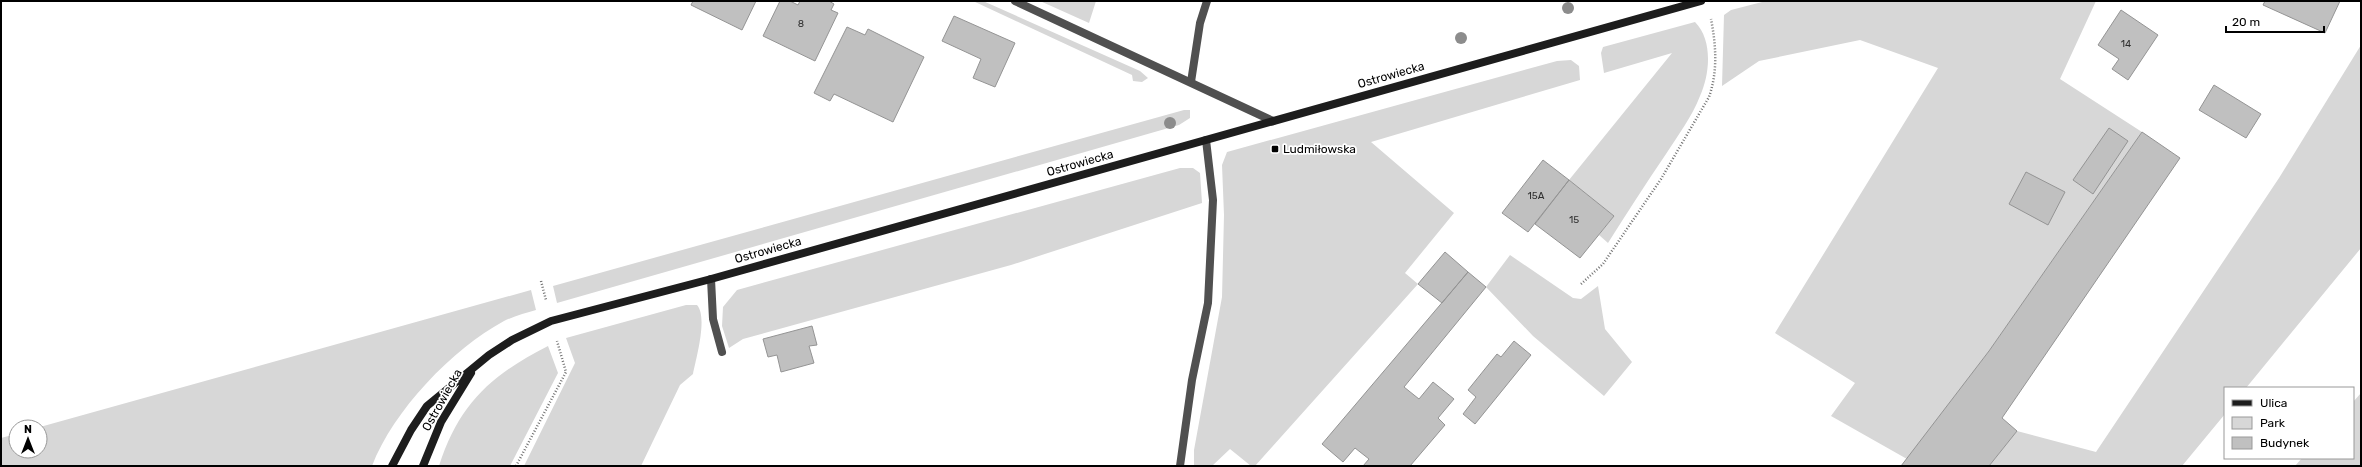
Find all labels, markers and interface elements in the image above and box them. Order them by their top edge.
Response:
scale bar [2226,8,2324,34]
text: 20 m [2232,15,2260,29]
house number: 8 [798,18,804,30]
house number: 14 [2121,38,2131,50]
street label: Ostrowiecka [1356,59,1426,91]
place label: Ludmiłowska [1283,142,1356,156]
marker: Ludmiłowska [1270,144,1280,154]
street label: Ostrowiecka [1045,147,1115,179]
house number: 15A [1528,190,1545,202]
house number: 15 [1569,214,1579,226]
street label: Ostrowiecka [733,234,803,266]
street label: Ostrowiecka [419,367,465,433]
legend [2224,387,2354,459]
text: Ulica [2260,396,2287,410]
text: Park [2260,416,2286,430]
north arrow [8,419,48,459]
text: N [24,423,32,436]
text: Budynek [2260,436,2310,450]

